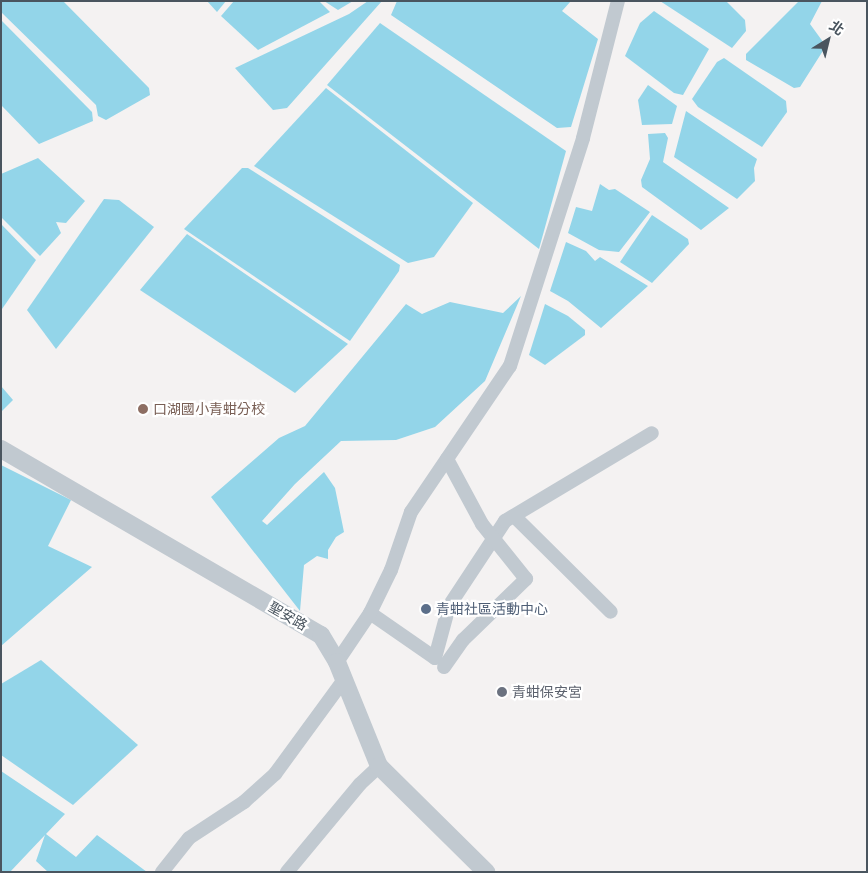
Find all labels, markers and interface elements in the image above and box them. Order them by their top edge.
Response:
north arrow [803,15,853,65]
text: 北 [826,16,848,38]
place label: 口湖國小青蚶分校 [153,401,265,417]
marker: 口湖國小青蚶分校 [137,403,149,415]
street label: 聖安路 [266,598,310,634]
place label: 青蚶社區活動中心 [436,601,548,617]
marker: 青蚶社區活動中心 [420,603,432,615]
place label: 青蚶保安宮 [512,684,582,700]
marker: 青蚶保安宮 [496,686,508,698]

